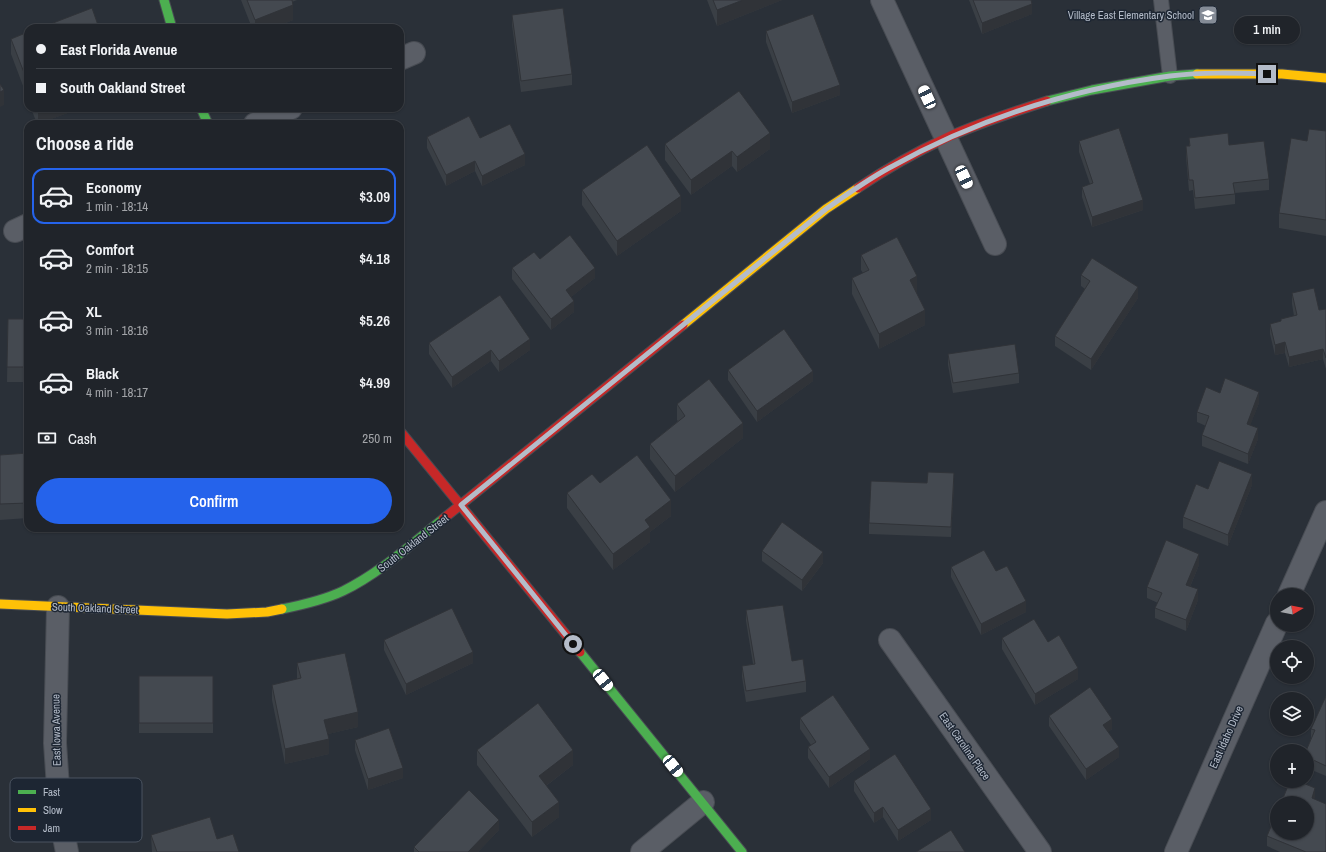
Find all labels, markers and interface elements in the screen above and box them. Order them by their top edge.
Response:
school or university icon: Village East Elementary School [1197,4,1219,26]
place label: Village East Elementary School [1068,8,1194,22]
callout: 1 min [1234,16,1300,44]
text: 1 min [1253,21,1281,38]
text: East Florida Avenue [60,39,177,60]
route end [1258,65,1276,83]
text: South Oakland Street [60,77,185,98]
car [916,84,938,110]
text: Choose a ride [36,131,134,156]
car [953,164,975,190]
text: Economy [86,177,141,198]
icon: car [38,178,74,214]
text: $3.09 [359,186,390,207]
text: 1 min · 18:14 [86,198,148,215]
text: Comfort [86,239,134,260]
icon: car [38,240,74,276]
text: $4.18 [359,248,390,269]
text: 2 min · 18:15 [86,260,148,277]
text: XL [86,301,102,322]
icon: car [38,302,74,338]
text: $5.26 [359,310,390,331]
text: 3 min · 18:16 [86,322,148,339]
text: Black [86,363,119,384]
icon: car [38,364,74,400]
text: $4.99 [359,372,390,393]
text: 4 min · 18:17 [86,384,148,401]
icon: cash [36,427,58,449]
text: Cash [68,428,97,449]
text: 250 m [362,430,392,447]
button: Confirm [36,478,392,524]
street label: South Oakland Street [375,511,452,575]
north arrow [1270,588,1314,632]
map controls [1270,588,1314,840]
street label: South Oakland Street [52,599,139,617]
route start [564,635,582,653]
button: locate [1270,640,1314,684]
car [591,667,615,693]
button: layers [1270,692,1314,736]
street label: East Iowa Avenue [48,694,64,766]
street label: East Idaho Drive [1206,703,1246,771]
street label: East Carolina Place [936,709,994,783]
button: + [1270,744,1314,788]
car [661,753,685,779]
legend [10,778,142,842]
text: Fast [43,785,61,799]
button: − [1270,796,1314,840]
text: Slow [43,803,63,817]
text: Jam [43,821,60,835]

